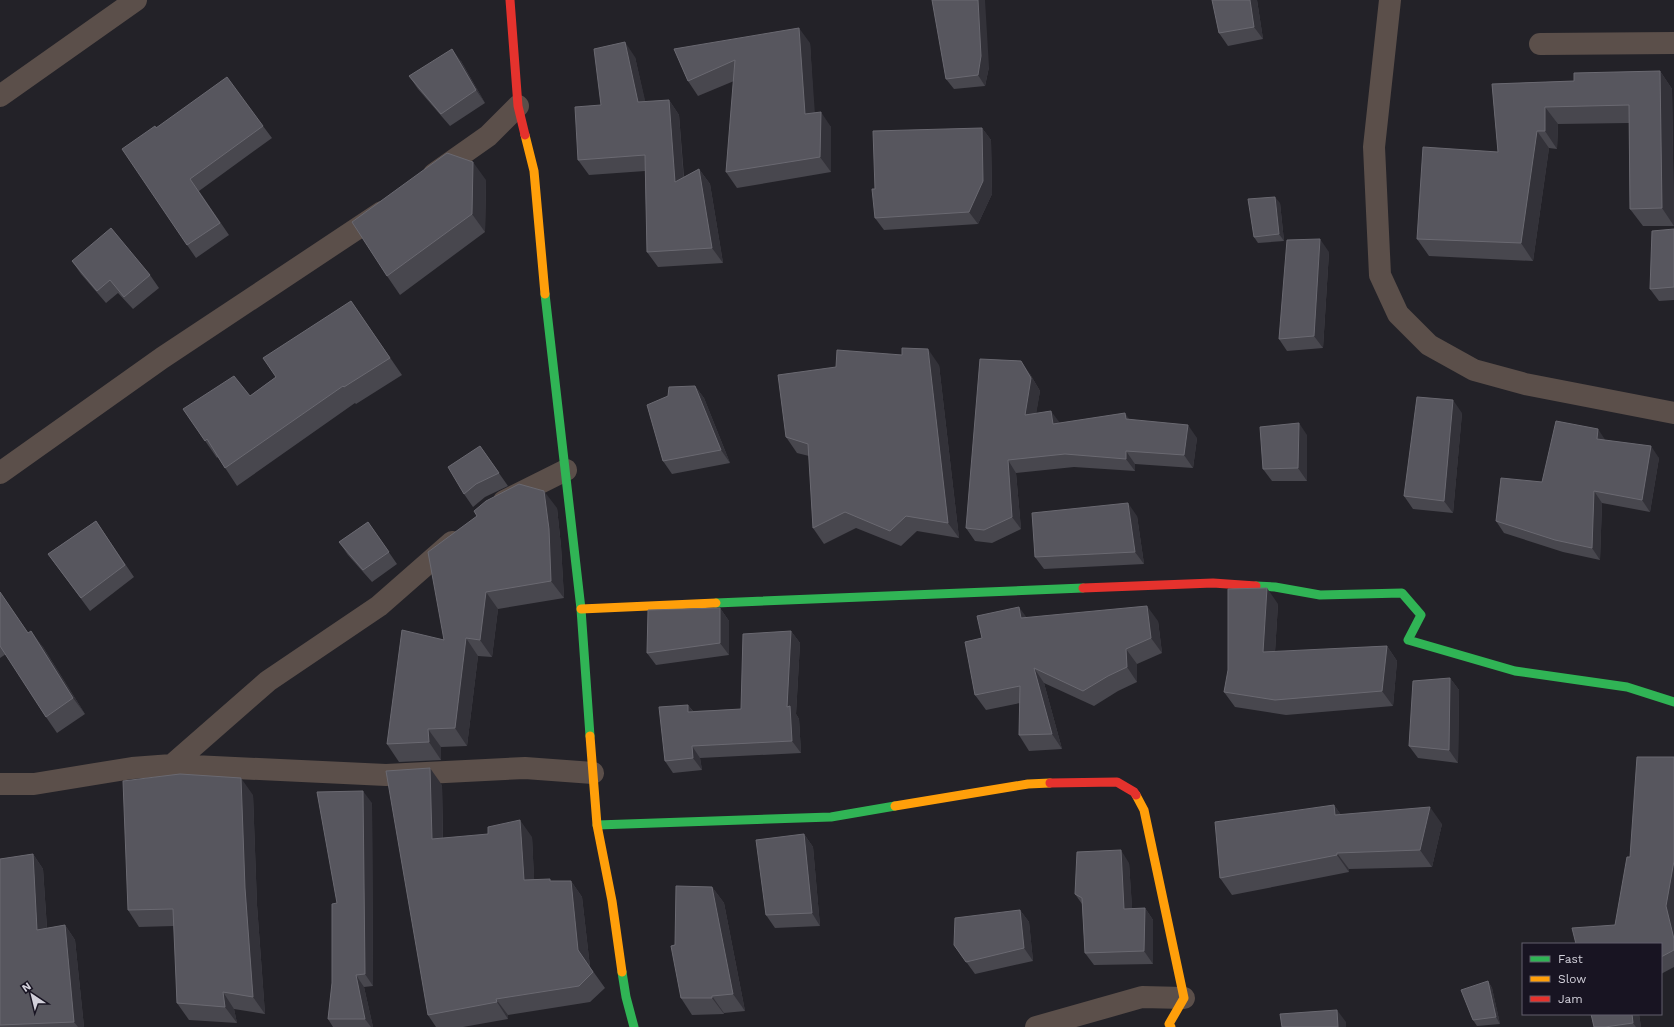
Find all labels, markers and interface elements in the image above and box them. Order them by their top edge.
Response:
legend [1522,943,1662,1015]
text: Fast [1558,952,1583,966]
text: Slow [1558,972,1586,986]
north arrow [12,975,52,1015]
text: N [19,980,34,995]
text: Jam [1558,992,1583,1006]

